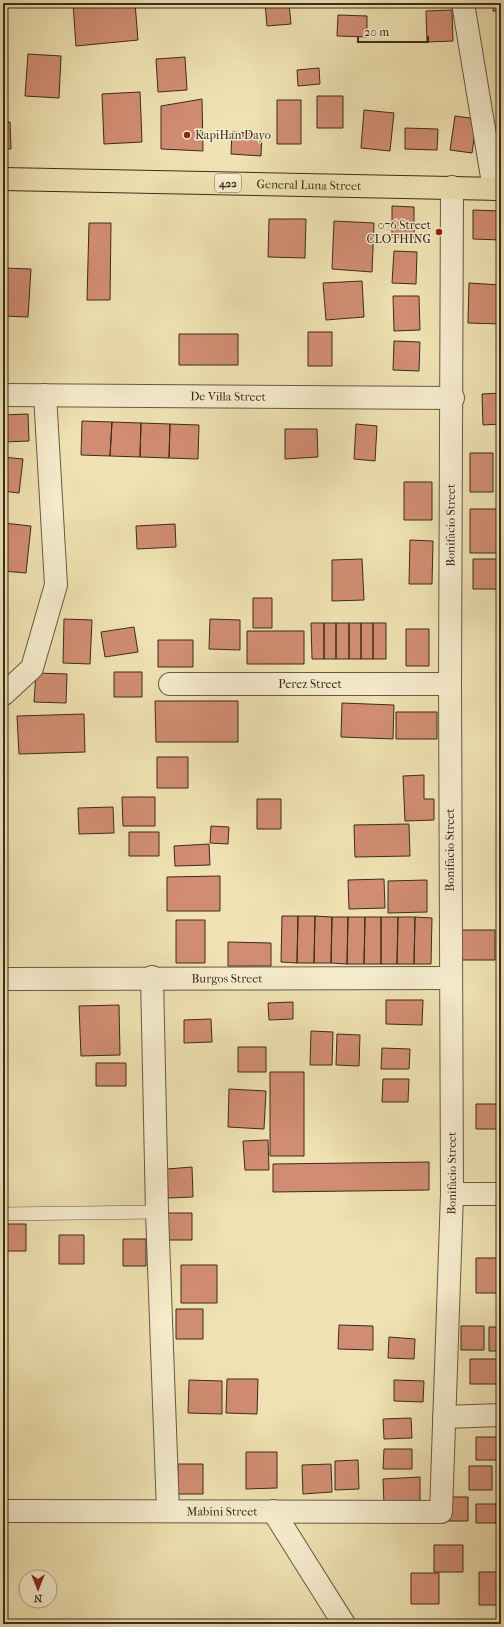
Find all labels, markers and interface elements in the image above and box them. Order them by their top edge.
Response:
scale bar [358,18,428,44]
text: 20 m [364,25,389,39]
place label: KapiHan Dayo [195,128,271,142]
marker: KapiHan Dayo [182,130,192,140]
road number: 422 [215,174,241,192]
street label: General Luna Street [256,177,362,193]
place label: 076 Street CLOTHING [366,218,432,246]
marker: 076 Street CLOTHING [434,227,444,237]
street label: De Villa Street [190,389,267,404]
street label: Bonifacio Street [443,483,458,567]
street label: Perez Street [278,677,342,691]
street label: Bonifacio Street [443,808,457,891]
street label: Burgos Street [192,971,263,986]
street label: Bonifacio Street [444,1131,459,1215]
street label: Mabini Street [186,1504,258,1519]
north arrow [18,1569,58,1609]
text: N [33,1592,42,1605]

